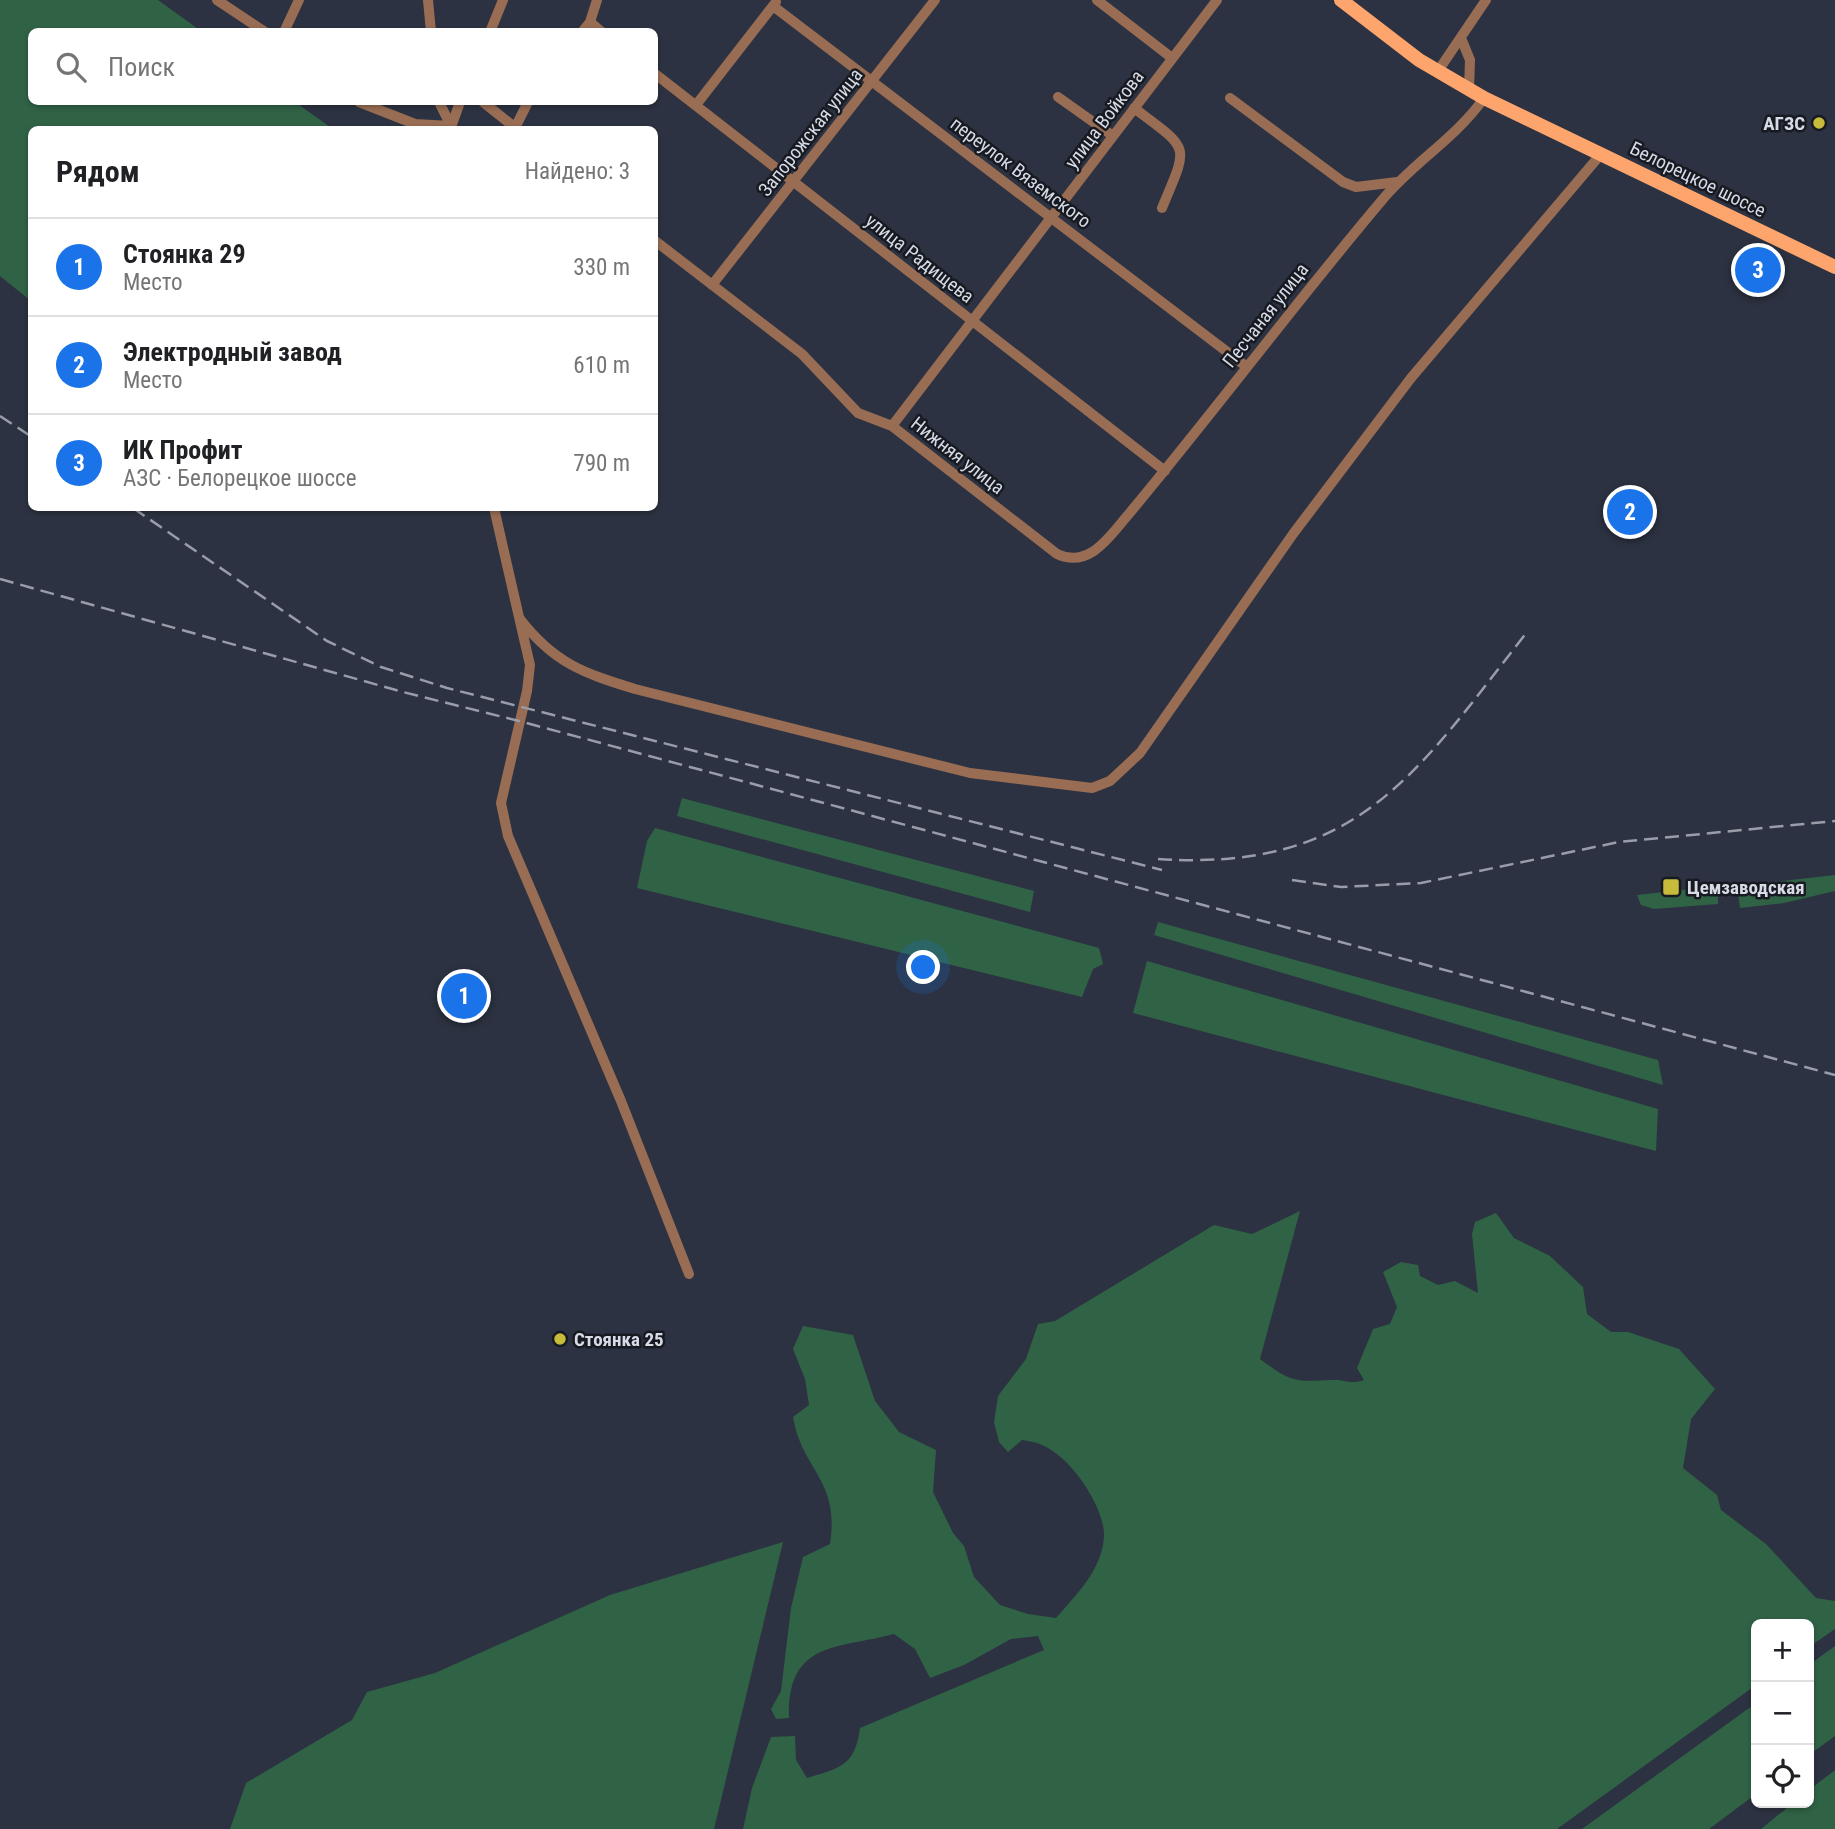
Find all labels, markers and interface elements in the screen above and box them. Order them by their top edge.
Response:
search box [28,28,658,105]
icon: search [52,48,90,86]
text: Поиск [108,52,175,82]
street label: Запорожская улица [753,64,867,201]
street label: улица Войкова [1060,66,1149,173]
street label: переулок Вяземского [946,112,1095,233]
place label: АГЗС [1763,112,1805,135]
marker: АГЗС [1811,115,1827,131]
street label: Белорецкое шоссе [1626,137,1769,222]
text: Рядом [56,154,140,189]
text: Найдено: 3 [525,158,630,185]
street label: улица Радищева [861,209,978,308]
text: Стоянка 29 [123,239,246,269]
pin: 3 [1735,244,1781,296]
text: 1 [73,254,85,281]
text: 330 m [573,254,630,281]
street label: Песчаная улица [1218,259,1313,372]
text: Место [123,269,183,296]
text: Электродный завод [123,337,342,367]
text: 2 [73,352,85,379]
text: 610 m [573,352,630,379]
text: Место [123,367,183,394]
street label: Нижняя улица [906,412,1009,499]
text: ИК Профит [123,435,243,465]
text: 3 [73,450,85,477]
text: 790 m [573,450,630,477]
text: АЗС · Белорецкое шоссе [123,465,356,492]
pin: 2 [1607,486,1653,538]
place label: Цемзаводская [1687,876,1805,899]
marker: Цемзаводская [1661,877,1681,897]
your location [906,950,940,984]
pin: 1 [441,970,487,1022]
place label: Стоянка 25 [574,1328,664,1351]
marker: Стоянка 25 [552,1331,568,1347]
map controls [1751,1619,1814,1808]
button: + [1751,1619,1814,1682]
button: − [1751,1682,1814,1745]
button: locate [1751,1745,1814,1808]

